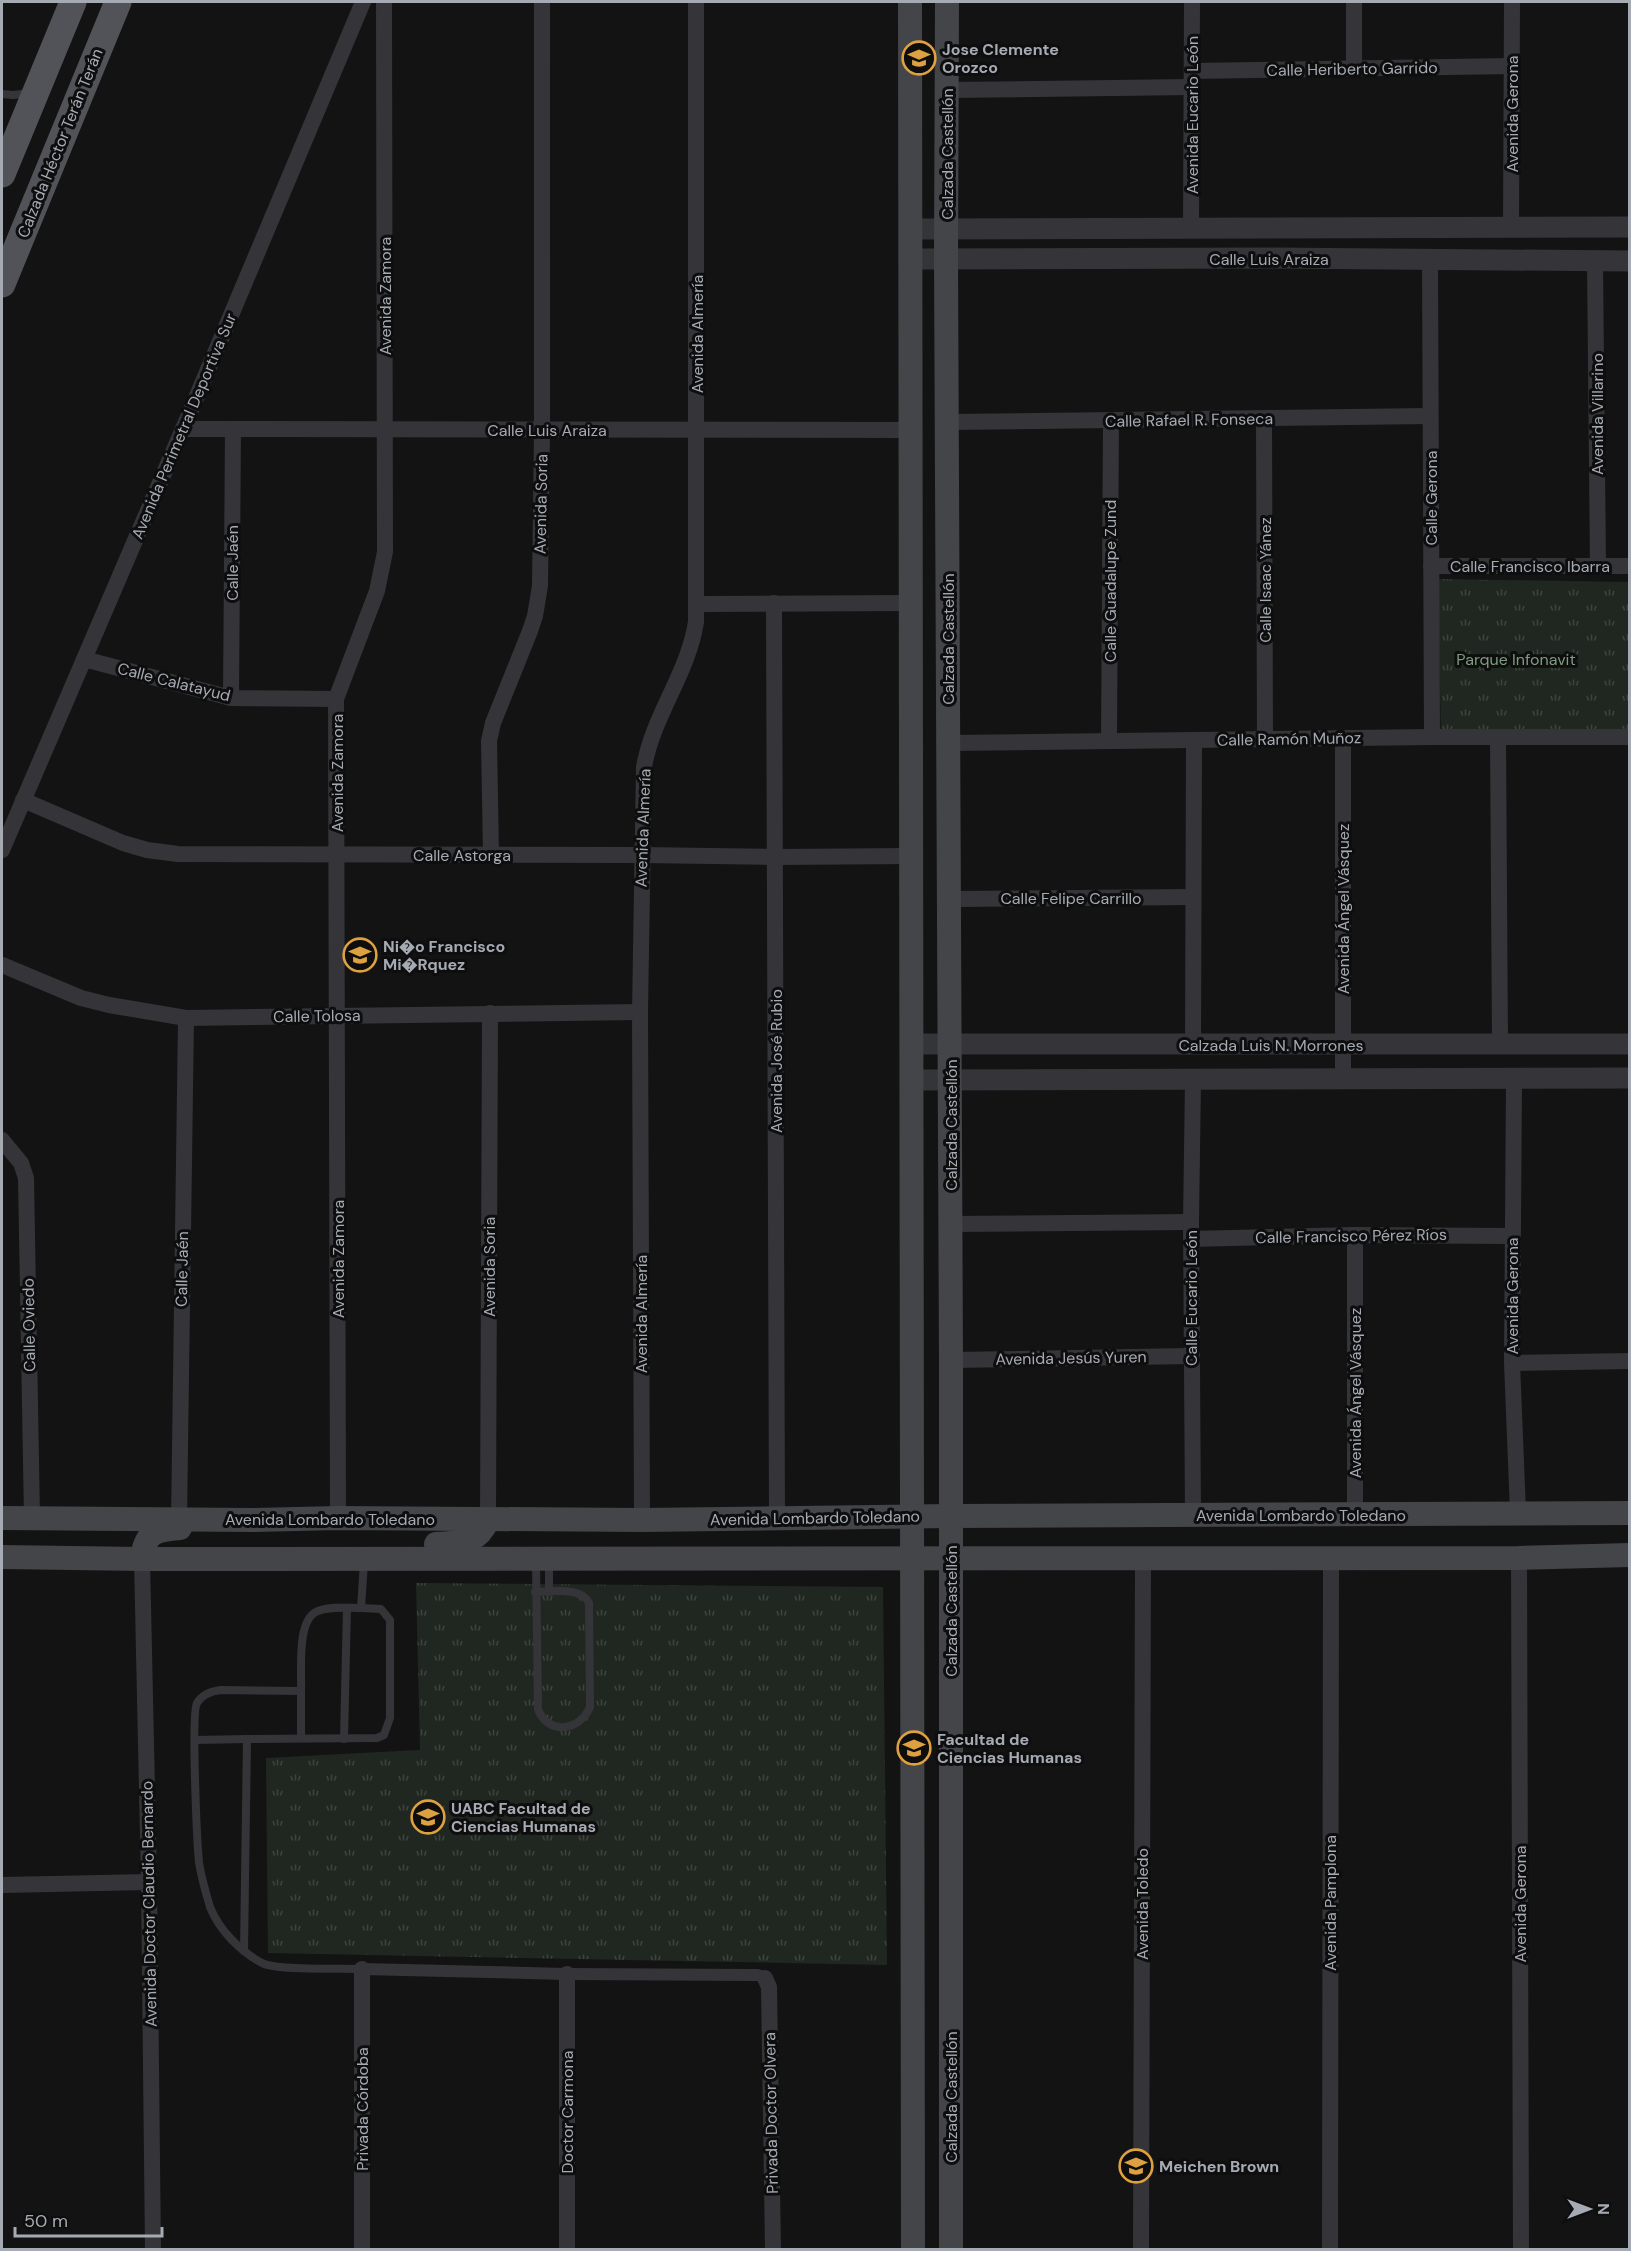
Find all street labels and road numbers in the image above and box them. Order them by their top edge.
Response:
street label: Avenida Eucario León [1182,36,1203,194]
street label: Calzada Héctor Terán Terán [12,45,108,241]
street label: Avenida Gerona [1502,55,1523,173]
street label: Calle Heriberto Garrido [1266,57,1438,81]
street label: Calzada Castellón [937,88,958,220]
street label: Avenida Zamora [375,237,396,355]
street label: Calle Luis Araiza [1209,249,1329,270]
street label: Avenida Almería [687,275,708,393]
street label: Avenida Perimetral Deportiva Sur [127,310,241,542]
street label: Avenida Villarino [1587,353,1608,475]
street label: Calle Rafael R. Fonseca [1105,408,1273,432]
street label: Calle Luis Araiza [487,420,607,441]
street label: Calle Gerona [1421,451,1442,545]
street label: Avenida Soria [530,454,552,554]
street label: Calle Guadalupe Zund [1100,500,1121,662]
street label: Calle Isaac Yánez [1255,517,1276,643]
street label: Calle Jaén [222,525,243,601]
street label: Calle Francisco Ibarra [1450,556,1610,577]
street label: Calzada Castellón [938,573,959,705]
street label: Calle Calatayud [115,658,233,706]
street label: Avenida Zamora [327,714,348,832]
street label: Calle Ramón Muñoz [1217,727,1361,751]
street label: Avenida Almería [630,768,656,888]
street label: Avenida Ángel Vásquez [1333,824,1354,994]
street label: Calle Astorga [413,845,511,866]
street label: Calle Felipe Carrillo [1000,888,1142,909]
street label: Avenida José Rubio [766,989,787,1133]
street label: Calle Tolosa [273,1005,361,1027]
street label: Calzada Luis N. Morrones [1178,1035,1364,1056]
street label: Calzada Castellón [941,1059,962,1191]
street label: Avenida Zamora [328,1200,349,1318]
street label: Avenida Soria [479,1217,500,1317]
street label: Calle Francisco Pérez Ríos [1255,1224,1447,1248]
street label: Calle Eucario León [1181,1230,1202,1366]
street label: Calle Jaén [171,1231,193,1307]
street label: Avenida Gerona [1502,1237,1523,1355]
street label: Avenida Almería [631,1255,652,1373]
street label: Calle Oviedo [18,1278,40,1372]
street label: Avenida Ángel Vásquez [1345,1308,1366,1478]
street label: Avenida Jesús Yuren [995,1346,1147,1370]
street label: Avenida Lombardo Toledano [1196,1505,1406,1526]
street label: Avenida Lombardo Toledano [710,1506,920,1530]
street label: Avenida Lombardo Toledano [225,1509,435,1530]
street label: Calzada Castellón [941,1545,962,1677]
street label: Avenida Doctor Claudio Bernardo [136,1781,162,2027]
street label: Avenida Pamplona [1320,1835,1341,1971]
street label: Avenida Gerona [1510,1845,1531,1963]
street label: Avenida Toledo [1132,1848,1153,1960]
street label: Calzada Castellón [941,2031,962,2163]
street label: Privada Doctor Olvera [759,2032,783,2194]
street label: Privada Córdoba [352,2047,373,2171]
street label: Doctor Carmona [557,2051,578,2173]

